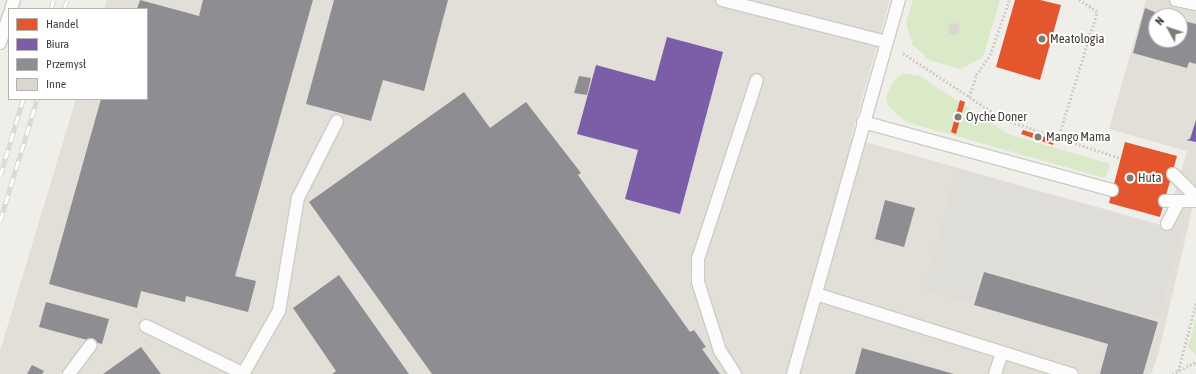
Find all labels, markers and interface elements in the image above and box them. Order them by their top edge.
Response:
legend [8,8,148,100]
north arrow [1148,8,1188,48]
text: N [1153,15,1166,27]
text: Handel [46,17,79,31]
place label: Meatologia [1050,31,1104,47]
marker: Meatologia [1037,34,1047,44]
text: Biura [46,37,69,51]
text: Przemysł [46,57,86,71]
text: Inne [46,77,66,91]
place label: Oyche Doner [966,109,1027,125]
marker: Oyche Doner [953,112,963,122]
place label: Mango Mama [1046,129,1110,145]
marker: Mango Mama [1033,132,1043,142]
place label: Huta [1138,170,1162,186]
marker: Huta [1125,173,1135,183]

